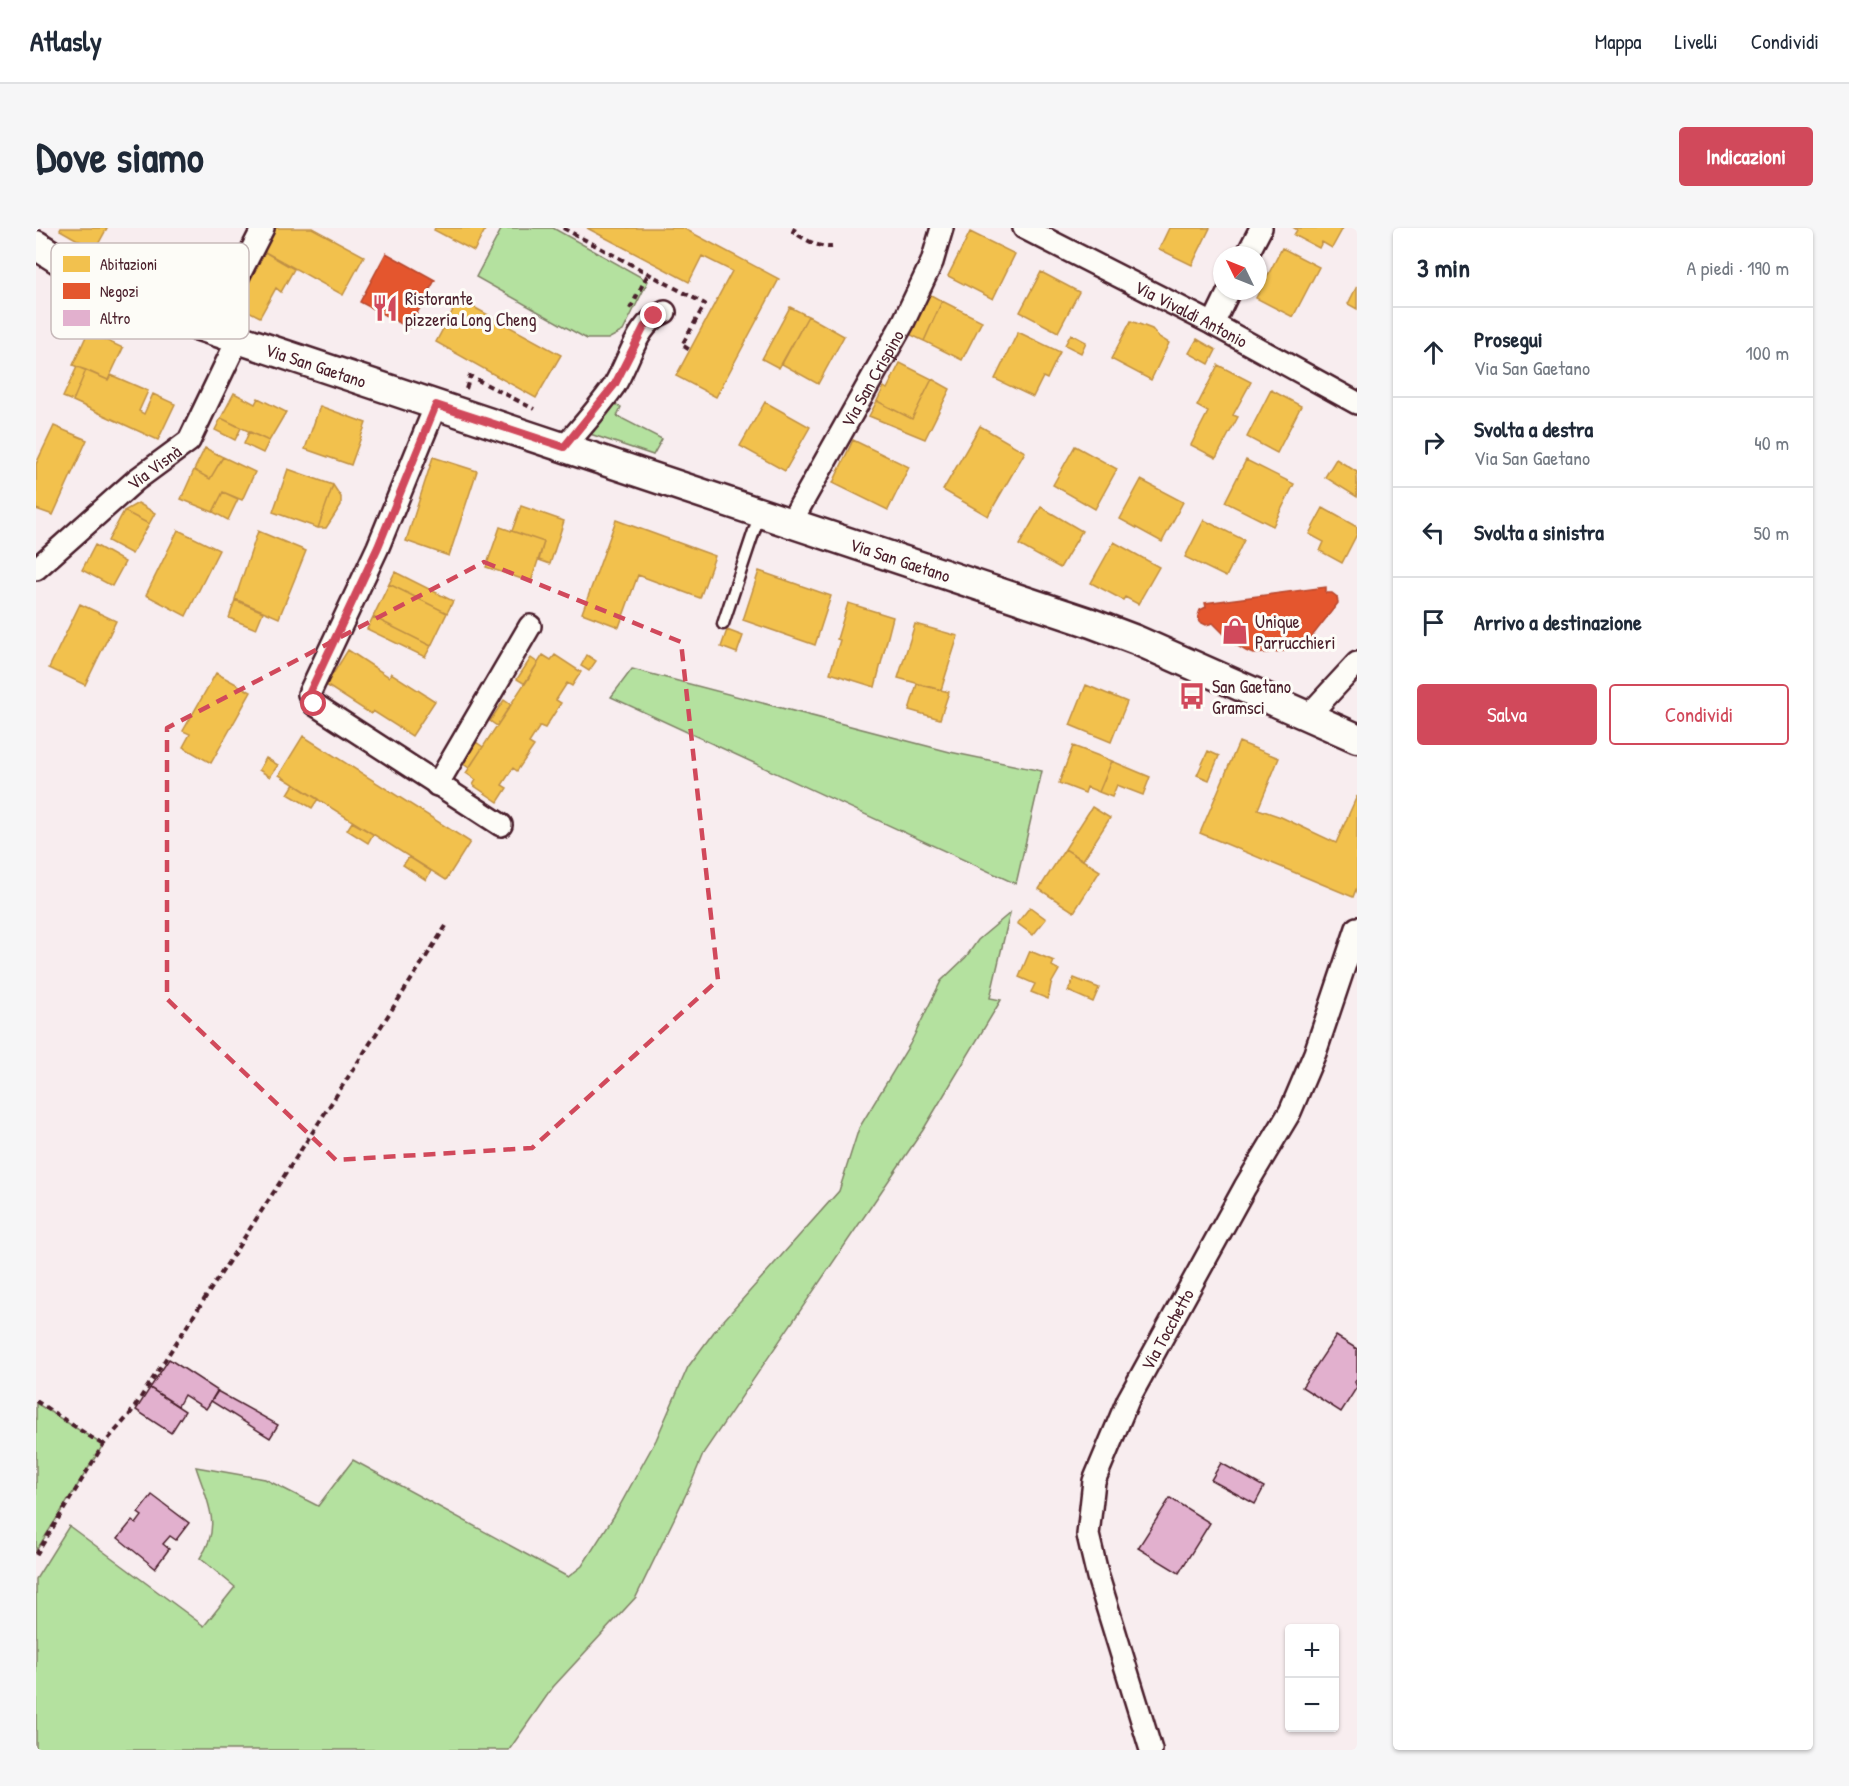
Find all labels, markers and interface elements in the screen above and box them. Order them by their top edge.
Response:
text: Atlasly [30,22,102,60]
text: Mappa [1595,27,1642,56]
text: Livelli [1675,27,1718,56]
text: Condividi [1751,27,1819,56]
button: Indicazioni [1679,127,1813,186]
text: Dove siamo [36,128,204,185]
legend [51,243,249,339]
north arrow [1213,246,1267,300]
text: 3 min [1417,250,1470,285]
text: Abitazioni [100,253,157,275]
text: A piedi · 190 m [1686,254,1789,281]
street label: Via Vivaldi Antonio [1131,274,1252,353]
text: Negozi [100,280,139,302]
place label: Ristorante pizzeria Long Cheng [405,286,536,332]
restaurant icon: Ristorante pizzeria Long Cheng [370,293,400,323]
route end [640,302,666,328]
text: Altro [100,307,131,329]
text: Prosegui [1474,324,1543,354]
street label: Via San Crispino [835,325,909,431]
icon: ahead [1417,336,1450,369]
street label: Via San Gaetano [262,337,369,393]
text: 100 m [1746,339,1789,366]
text: Via San Gaetano [1474,354,1590,381]
text: Svolta a destra [1474,414,1593,444]
icon: right [1417,426,1450,459]
text: 40 m [1754,429,1789,456]
street label: Via Visnà [121,439,186,495]
text: Via San Gaetano [1474,444,1590,471]
icon: left [1417,516,1450,549]
text: Svolta a sinistra [1474,517,1604,547]
text: 50 m [1753,519,1789,546]
street label: Via San Gaetano [847,531,954,588]
icon: arrive [1417,606,1450,639]
text: Arrivo a destinazione [1474,607,1642,637]
place label: Unique Parrucchieri [1255,609,1335,655]
shop icon: Unique Parrucchieri [1220,616,1250,646]
place label: San Gaetano Gramsci [1212,674,1291,720]
bus stop icon: San Gaetano Gramsci [1177,681,1207,711]
button: Salva [1417,684,1597,745]
button: Condividi [1609,684,1789,745]
route start [300,690,326,716]
street label: Via Tocchetto [1134,1284,1199,1374]
map controls [1285,1624,1339,1732]
button: + [1285,1624,1339,1678]
button: − [1285,1678,1339,1732]

